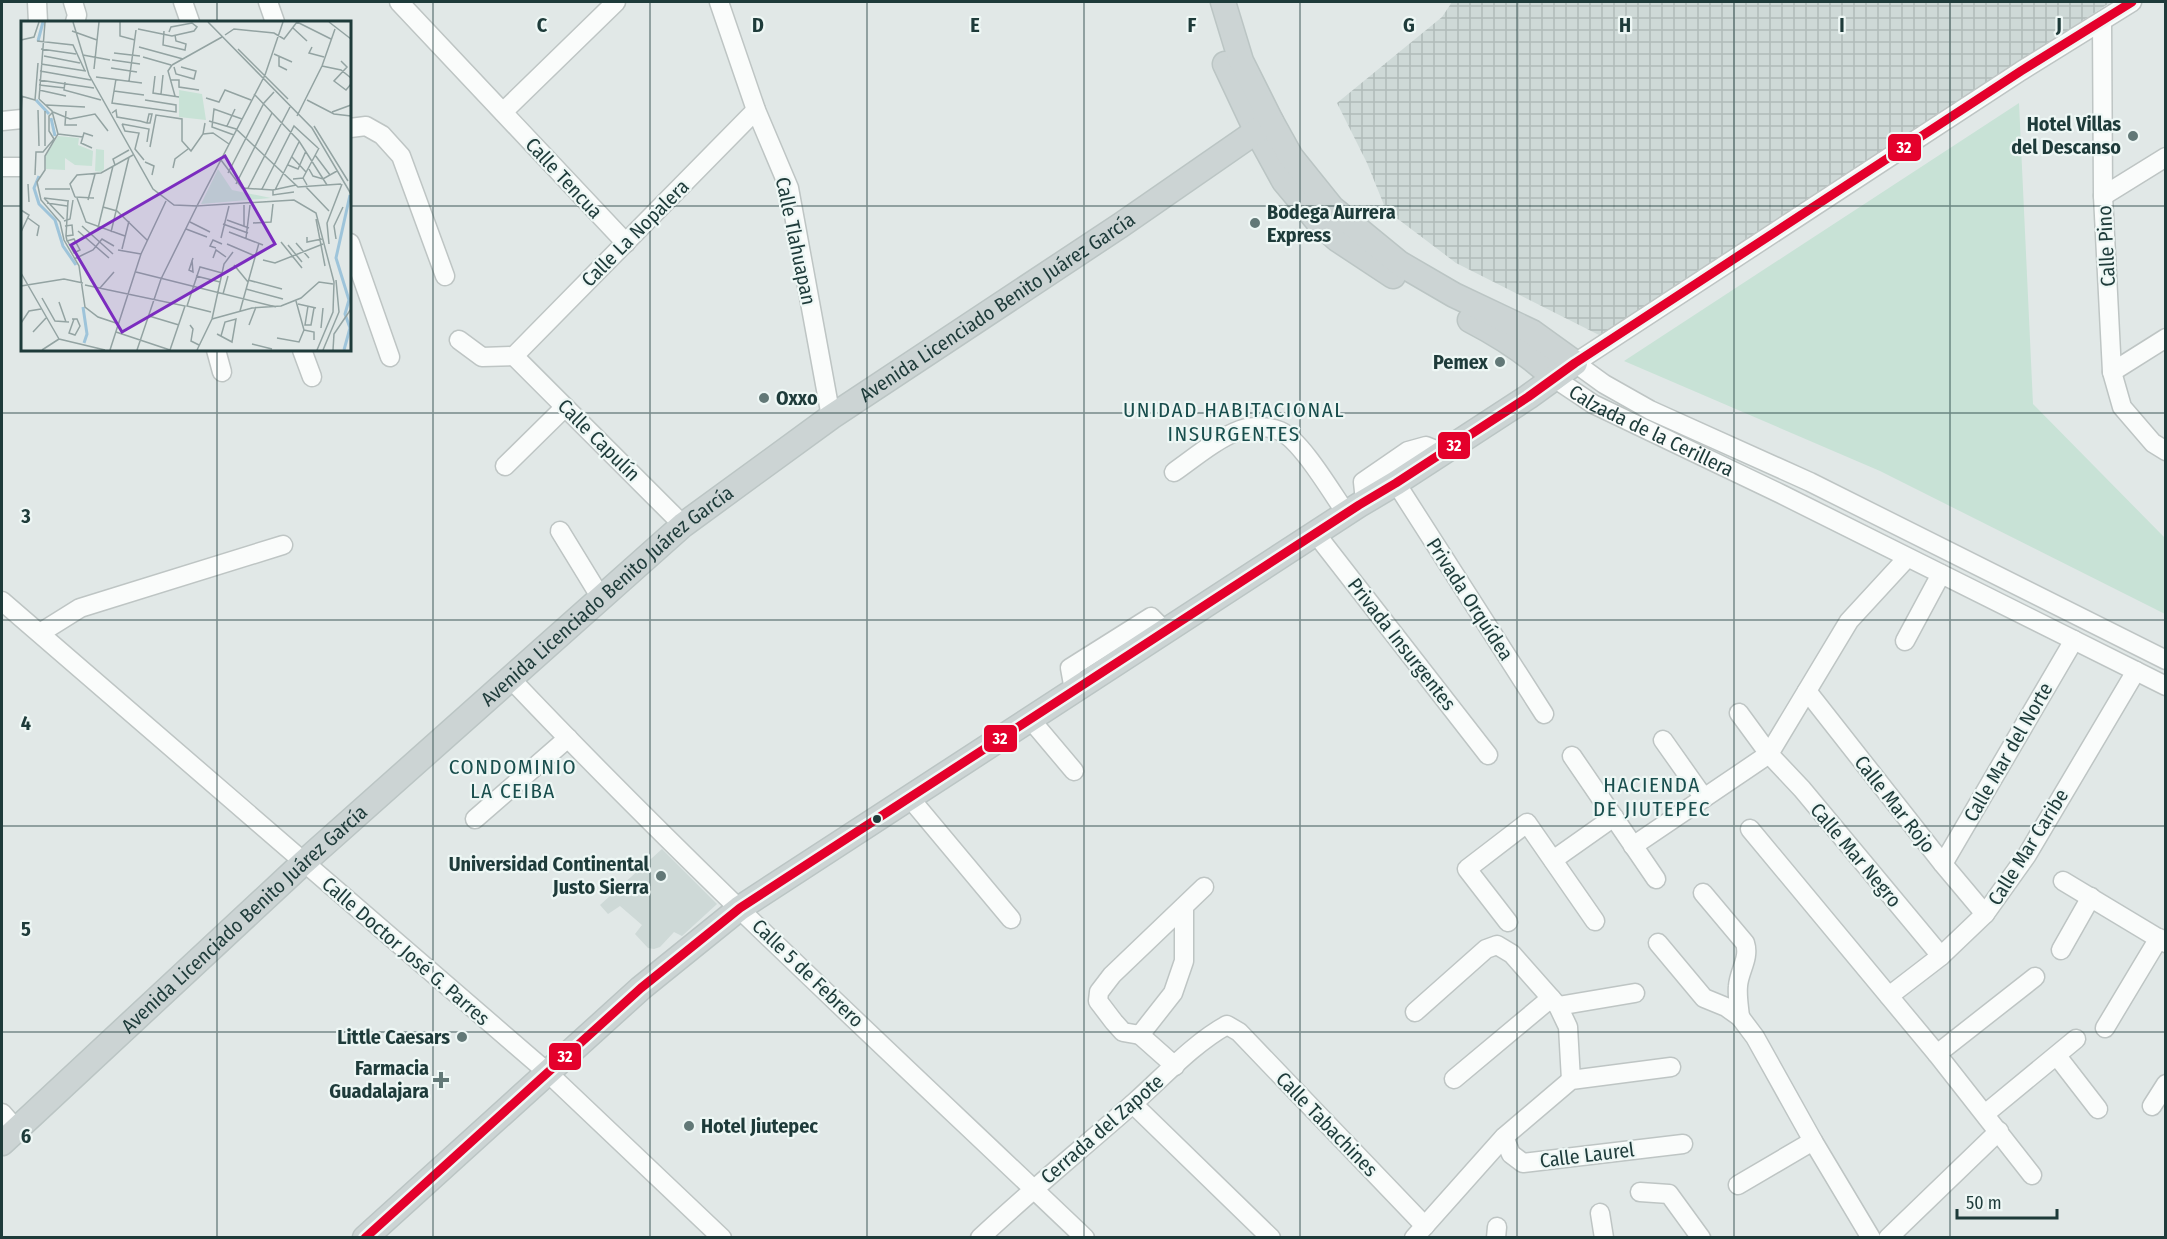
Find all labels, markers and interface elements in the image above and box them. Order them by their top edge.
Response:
text: C [537,13,548,37]
text: D [752,13,764,37]
text: E [970,13,980,37]
text: F [1188,13,1197,37]
text: G [1403,13,1415,37]
text: H [1619,13,1631,37]
text: I [1839,13,1845,37]
text: J [2055,13,2062,37]
inset map [21,21,351,351]
place label: Hotel Villas del Descanso [2011,112,2121,159]
marker: Hotel Villas del Descanso [2126,129,2140,143]
street label: Calle Tencua [520,133,608,223]
line badge: 32 [1887,133,1922,162]
text: 32 [1896,138,1912,157]
street label: Calle La Nopalera [576,174,694,292]
street label: Calle Tlahuapan [771,175,821,307]
place label: Bodega Aurrera Express [1267,200,1396,247]
street label: Calle Pino [2092,205,2120,287]
street label: Avenida Licenciado Benito Juárez García [855,207,1139,407]
marker: Bodega Aurrera Express [1248,216,1262,230]
place label: Pemex [1433,350,1489,374]
marker: Pemex [1493,355,1507,369]
street label: Calzada de la Cerillera [1564,379,1738,482]
place label: Oxxo [776,386,818,410]
marker: Oxxo [757,391,771,405]
street label: Calle Capulín [553,394,645,486]
district label: UNIDAD HABITACIONAL INSURGENTES [1123,397,1345,447]
line badge: 32 [1437,431,1471,460]
text: 32 [1446,436,1462,455]
street label: Avenida Licenciado Benito Juárez García [476,480,738,711]
text: 3 [20,504,31,528]
street label: Privada Orquídea [1422,533,1518,665]
street label: Privada Insurgentes [1343,573,1461,715]
street label: Calle Mar del Norte [1958,678,2058,826]
text: 4 [21,711,31,735]
line badge: 32 [983,724,1018,753]
text: 32 [992,729,1008,748]
street label: Calle Mar Rojo [1850,751,1940,857]
district label: CONDOMINIO LA CEIBA [449,754,577,804]
district label: HACIENDA DE JIUTEPEC [1593,772,1711,822]
street label: Calle Mar Caribe [1983,784,2073,910]
street label: Calle Mar Negro [1805,798,1907,912]
street label: Avenida Licenciado Benito Juárez García [116,800,372,1038]
unlabelled marker [871,813,883,825]
place label: Universidad Continental Justo Sierra [449,852,650,899]
marker: Universidad Continental Justo Sierra [654,869,668,883]
street label: Calle Doctor José G. Parres [317,872,495,1030]
street label: Calle 5 de Febrero [747,914,869,1032]
text: 5 [21,917,31,941]
place label: Little Caesars [337,1025,450,1049]
marker: Little Caesars [455,1030,469,1044]
line badge: 32 [548,1042,582,1071]
text: 32 [557,1047,573,1066]
place label: Farmacia Guadalajara [329,1056,429,1103]
street label: Calle Tabachines [1271,1067,1383,1181]
street label: Cerrada del Zapote [1036,1069,1168,1189]
marker: Farmacia Guadalajara [434,1073,448,1087]
place label: Hotel Jiutepec [701,1114,818,1138]
marker: Hotel Jiutepec [682,1119,696,1133]
text: 6 [21,1124,31,1148]
street label: Calle Laurel [1538,1137,1636,1173]
scale bar [1957,1182,2058,1220]
text: 50 m [1966,1192,2002,1214]

